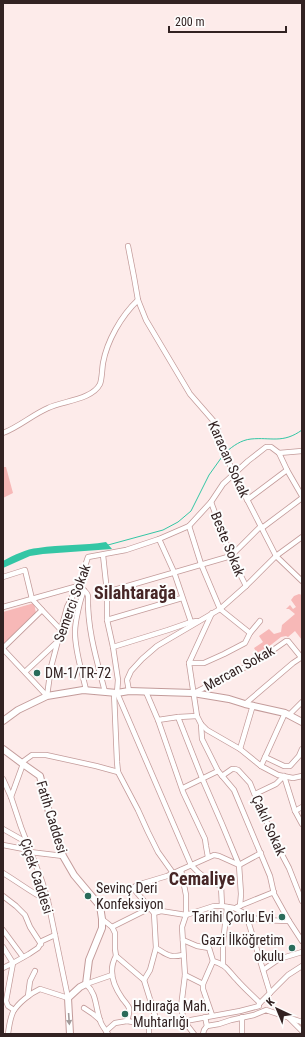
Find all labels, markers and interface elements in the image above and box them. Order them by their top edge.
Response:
scale bar [169,8,286,34]
text: 200 m [175,15,205,29]
street label: Karacan Sokak [205,418,253,500]
street label: Beste Sokak [208,509,248,579]
street label: Semerci Sokak [51,561,94,644]
district label: Silahtarağa [94,582,176,603]
street label: Mercan Sokak [201,642,278,694]
place label: DM-1/TR-72 [45,665,111,681]
marker: DM-1/TR-72 [32,668,42,678]
street label: Fatih Caddesi [33,779,71,855]
street label: Çakıl Sokak [249,792,290,858]
street label: Çiçek Caddesi [17,836,57,916]
district label: Cemaliye [169,868,236,889]
place label: Sevinç Deri Konfeksiyon [96,880,164,912]
marker: Sevinç Deri Konfeksiyon [83,891,93,901]
place label: Tarihi Çorlu Evi [192,909,274,925]
marker: Tarihi Çorlu Evi [277,912,287,922]
place label: Gazi İlköğretim okulu [201,932,284,964]
marker: Gazi İlköğretim okulu [287,943,297,953]
north arrow [257,989,297,1029]
text: K [264,995,278,1009]
place label: Hıdırağa Mah. Muhtarlığı [133,998,210,1030]
marker: Hıdırağa Mah. Muhtarlığı [120,1009,130,1019]
one-way arrow [66,1013,73,1025]

